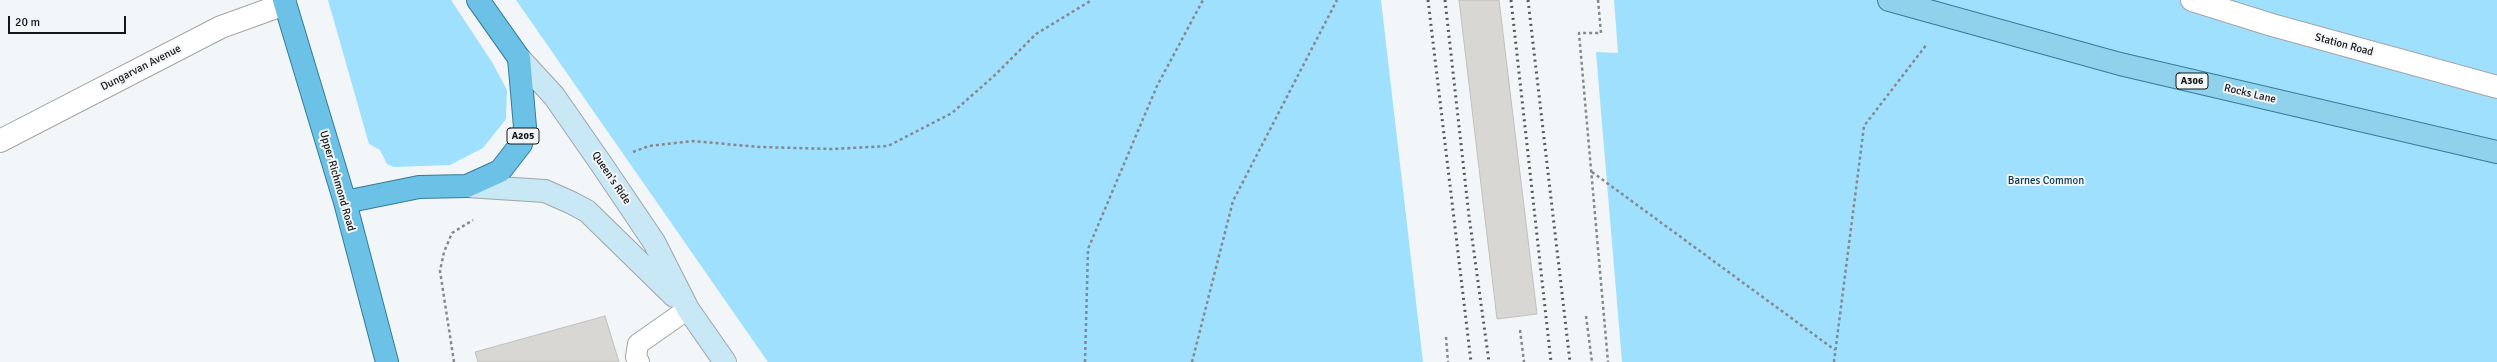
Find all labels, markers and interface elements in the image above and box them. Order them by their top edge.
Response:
scale bar [10,8,128,34]
text: 20 m [15,15,40,30]
street label: Station Road [2313,31,2375,59]
street label: Dungarvan Avenue [99,42,183,94]
road number: A306 [2176,73,2208,89]
street label: Rocks Lane [2223,82,2277,106]
road number: A205 [507,128,539,144]
street label: Upper Richmond Road [316,129,358,233]
street label: Queen's Ride [589,149,633,207]
park label: Barnes Common [2008,174,2084,188]

